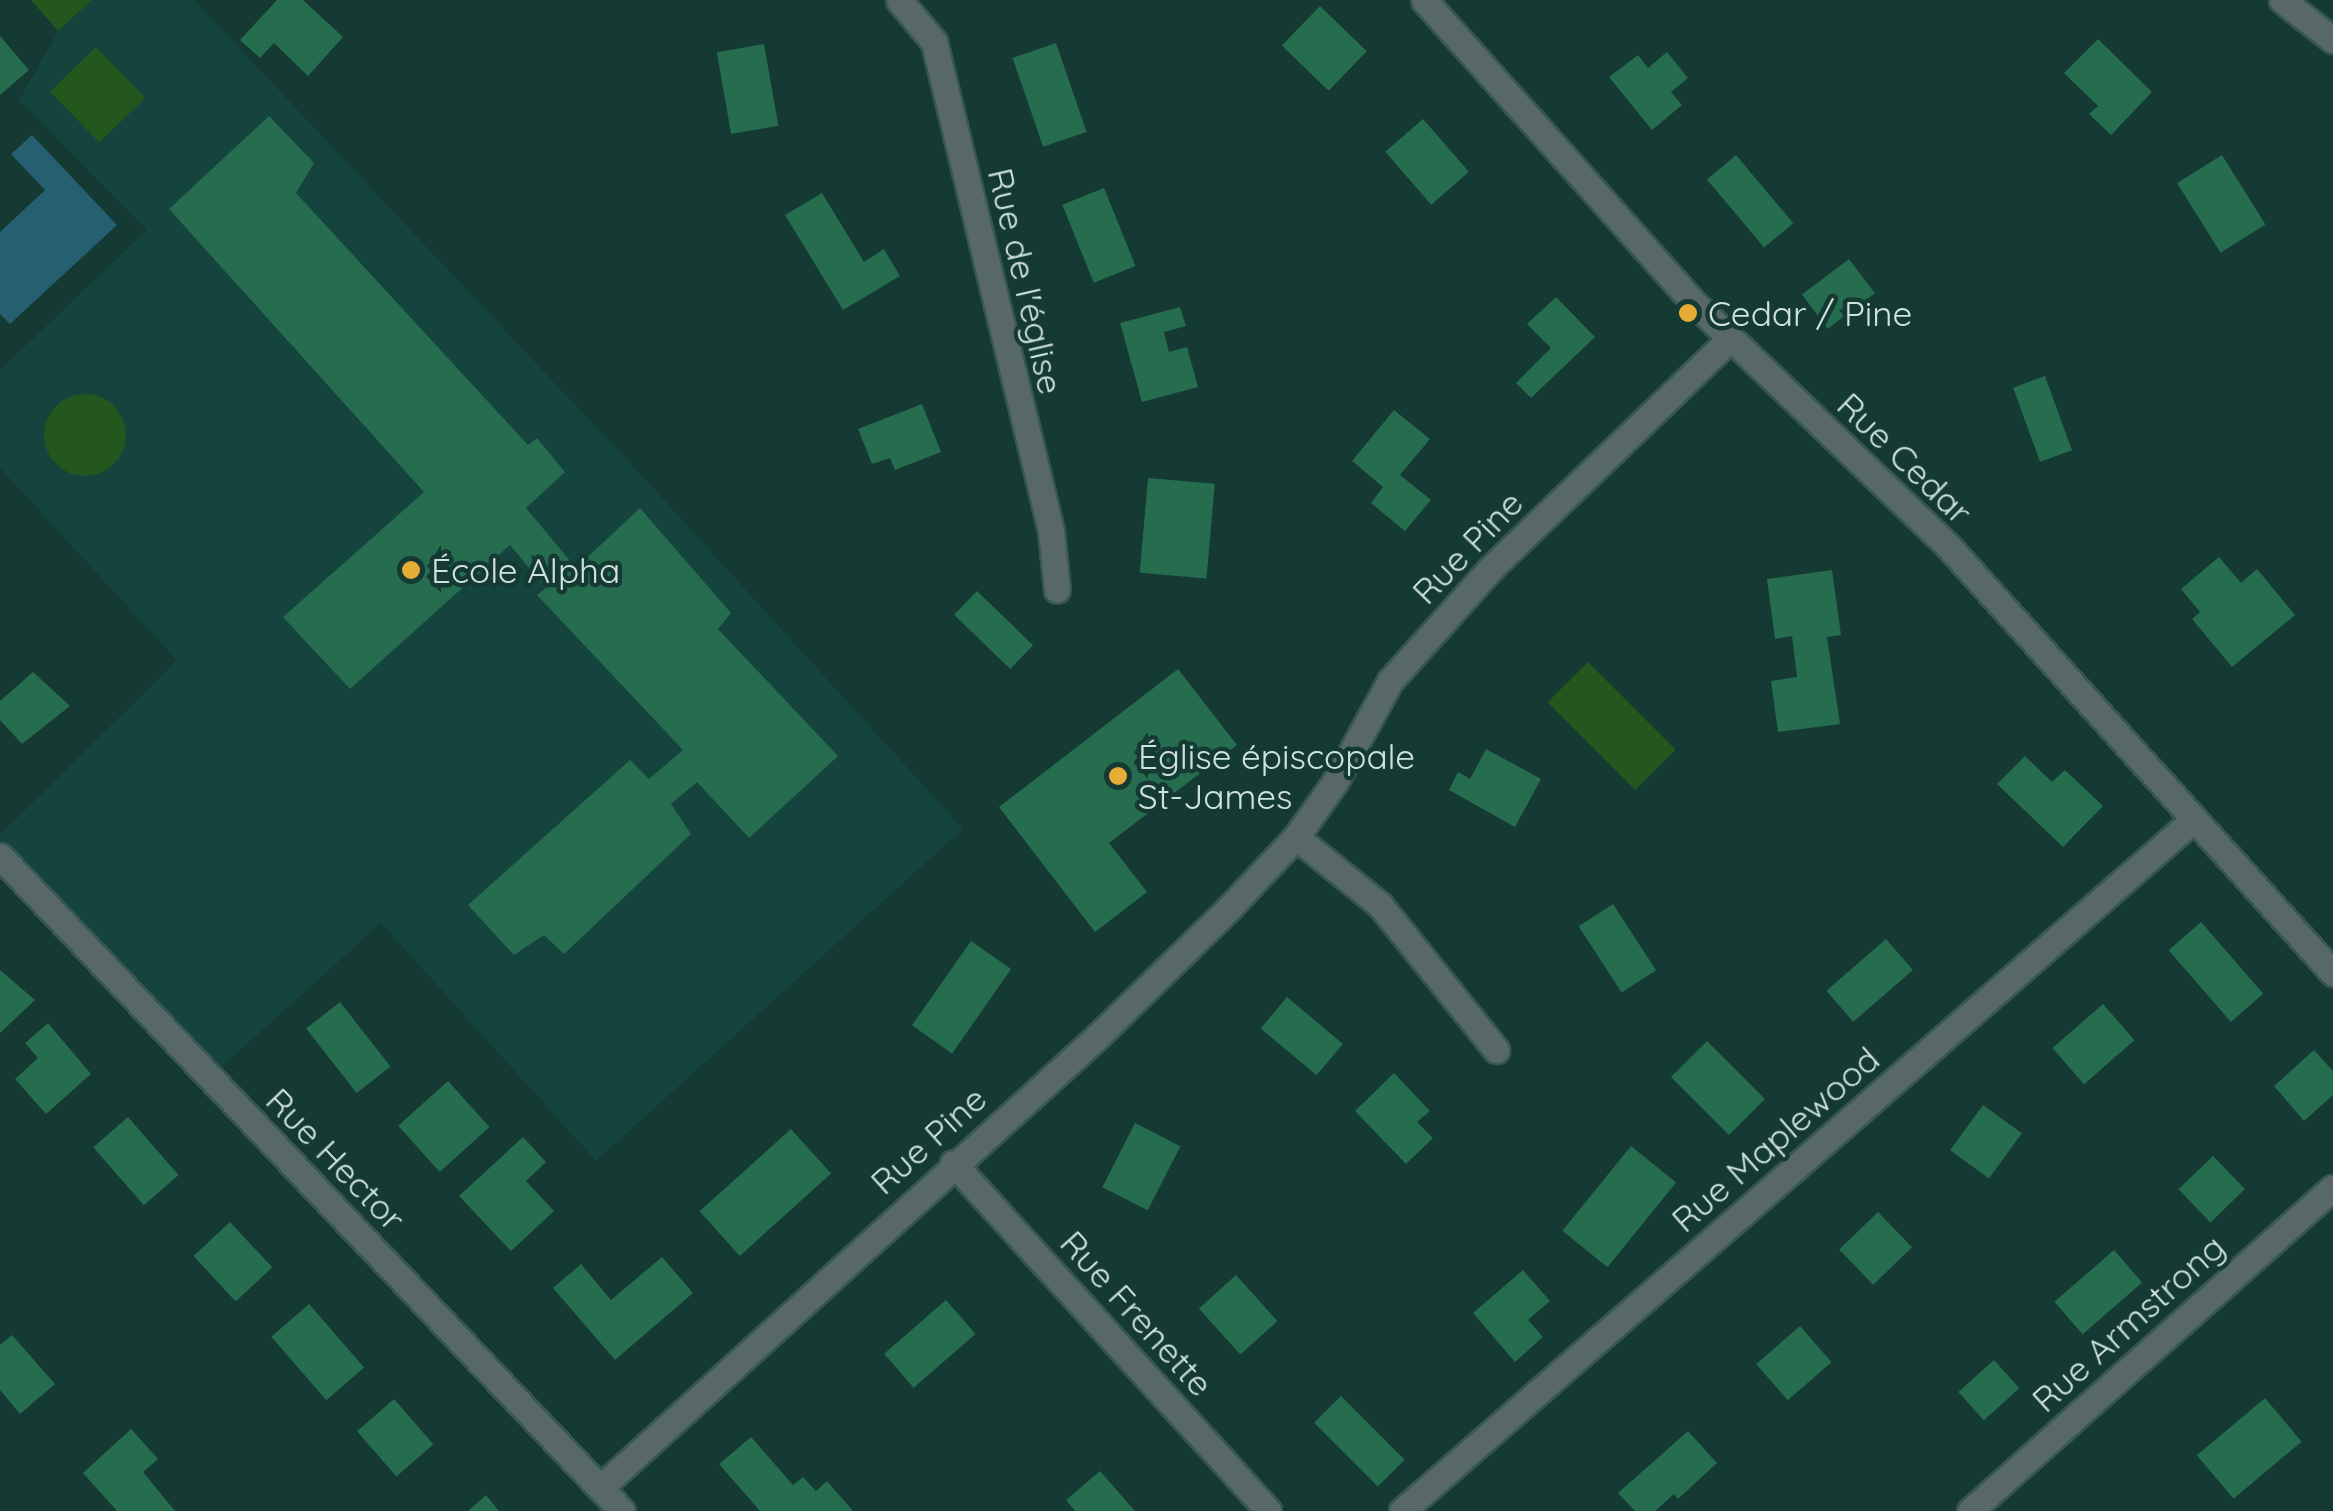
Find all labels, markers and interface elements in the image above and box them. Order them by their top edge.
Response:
street label: Rue de l'église [980,164,1072,398]
place label: Cedar / Pine [1708,292,1912,334]
marker: Cedar / Pine [1677,302,1699,324]
street label: Rue Cedar [1829,384,1981,532]
street label: Rue Pine [1403,482,1531,612]
place label: École Alpha [431,549,620,591]
marker: École Alpha [400,559,422,581]
place label: Église épiscopale St-James [1138,735,1415,817]
marker: Église épiscopale St-James [1107,765,1129,787]
street label: Rue Maplewood [1663,1038,1887,1240]
street label: Rue Pine [862,1077,994,1203]
street label: Rue Hector [258,1079,414,1239]
street label: Rue Frenette [1052,1222,1222,1404]
street label: Rue Armstrong [2023,1226,2233,1420]

